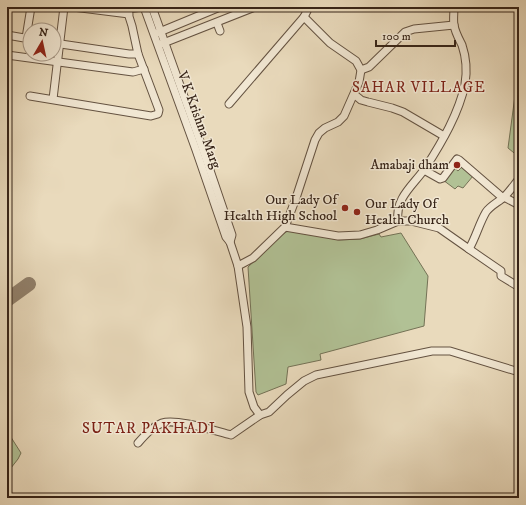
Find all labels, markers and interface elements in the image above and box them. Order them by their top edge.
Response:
north arrow [22,22,62,62]
scale bar [376,22,455,48]
text: N [38,25,49,41]
text: 100 m [382,29,411,44]
street label: V K Krishna Marg [173,68,225,171]
district label: SAHAR VILLAGE [352,78,486,97]
place label: Amabaji dham [370,156,449,174]
marker: Amabaji dham [452,160,462,170]
place label: Our Lady Of Health High School [224,191,340,225]
place label: Our Lady Of Health Church [365,195,450,229]
marker: Our Lady Of Health High School [340,203,350,213]
marker: Our Lady Of Health Church [352,207,362,217]
district label: SUTAR PAKHADI [82,419,216,438]

